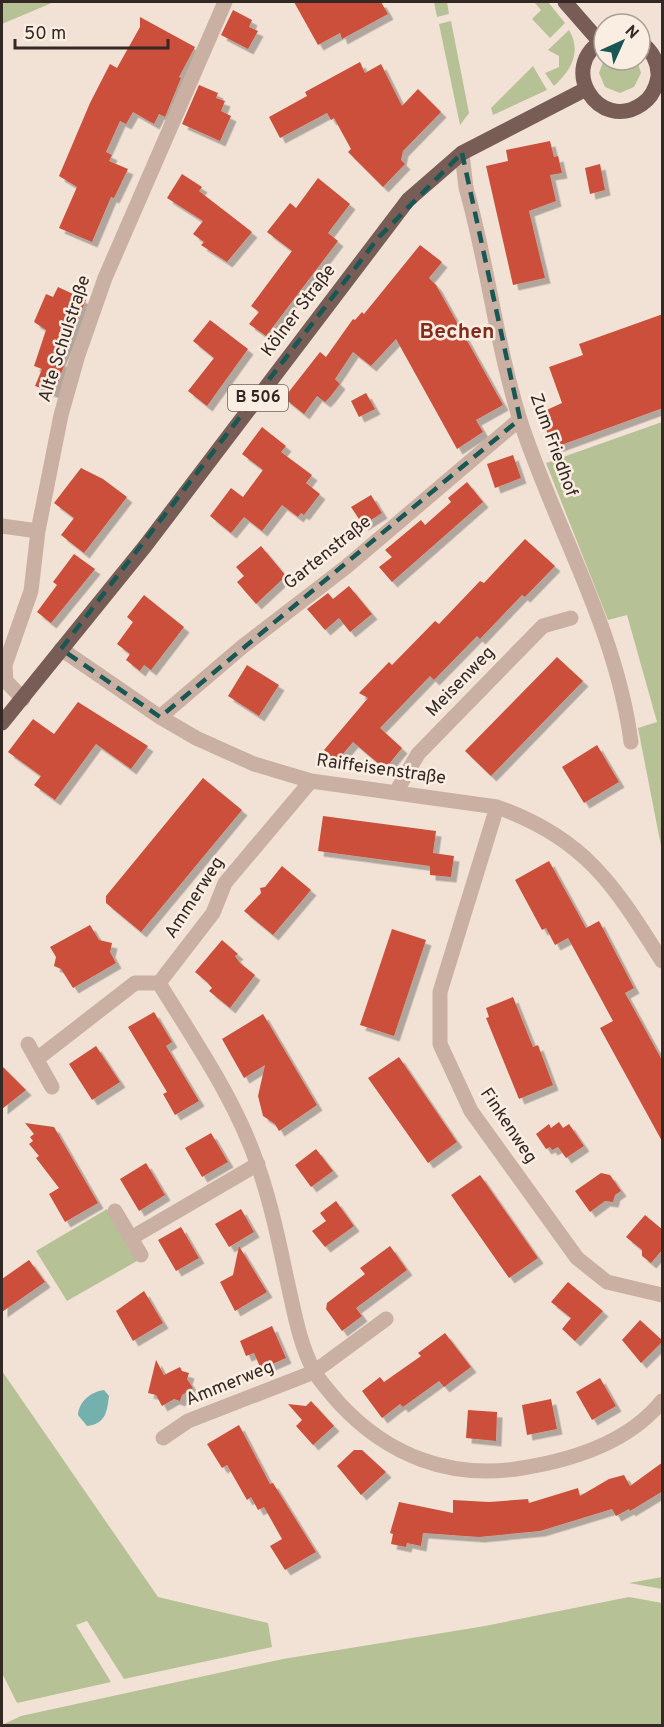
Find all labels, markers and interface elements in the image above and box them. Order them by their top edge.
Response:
scale bar [15,12,168,50]
north arrow [592,12,652,72]
text: N [620,22,642,44]
text: 50 m [24,23,66,46]
street label: Kölner Straße [257,260,341,362]
street label: Alte Schulstraße [34,273,96,405]
district label: Bechen [420,319,494,346]
road number: B 506 [228,385,288,411]
street label: Zum Friedhof [524,390,582,500]
street label: Gartenstraße [280,511,376,595]
street label: Meisenweg [422,642,500,722]
street label: Raiffeisenstraße [315,750,447,790]
street label: Ammerweg [160,853,230,943]
street label: Finkenweg [474,1084,542,1168]
street label: Ammerweg [183,1356,277,1412]

